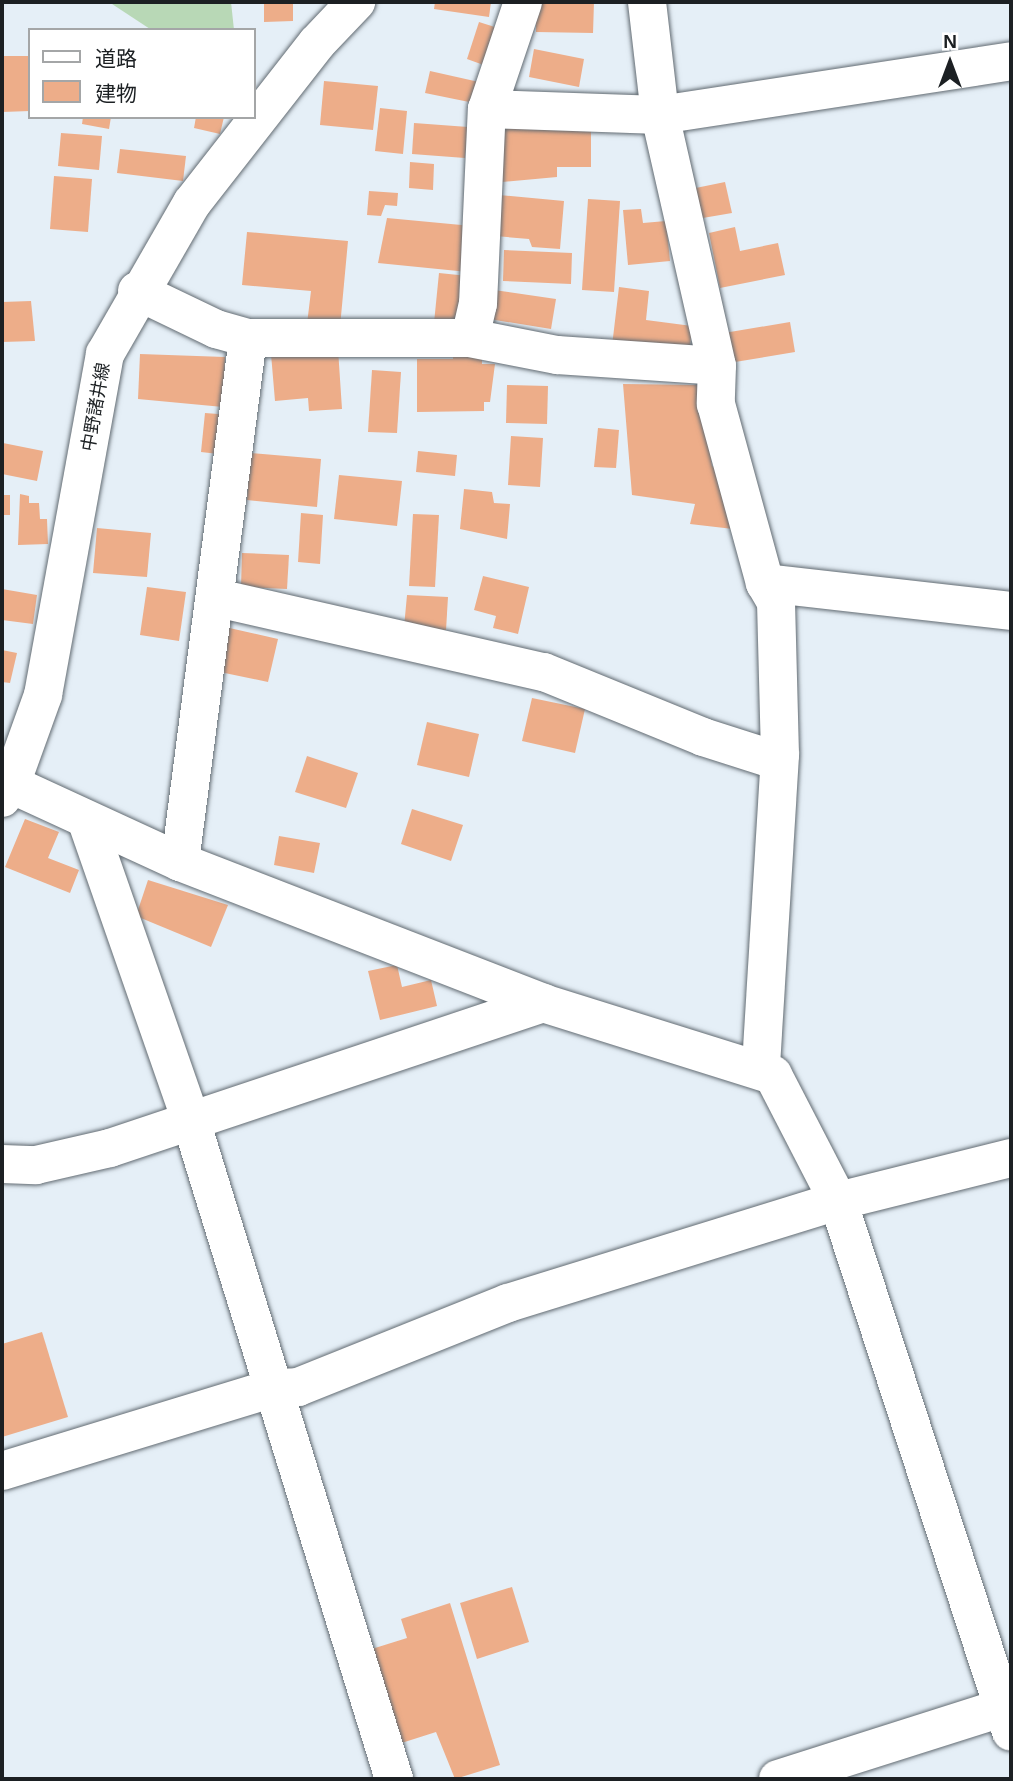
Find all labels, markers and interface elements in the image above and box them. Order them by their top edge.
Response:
legend [28,28,256,119]
north arrow [915,28,985,98]
text: N [943,31,957,52]
text: 道路 [95,47,137,70]
text: 建物 [95,82,137,105]
street label: 中野諸井線 [78,361,114,453]

